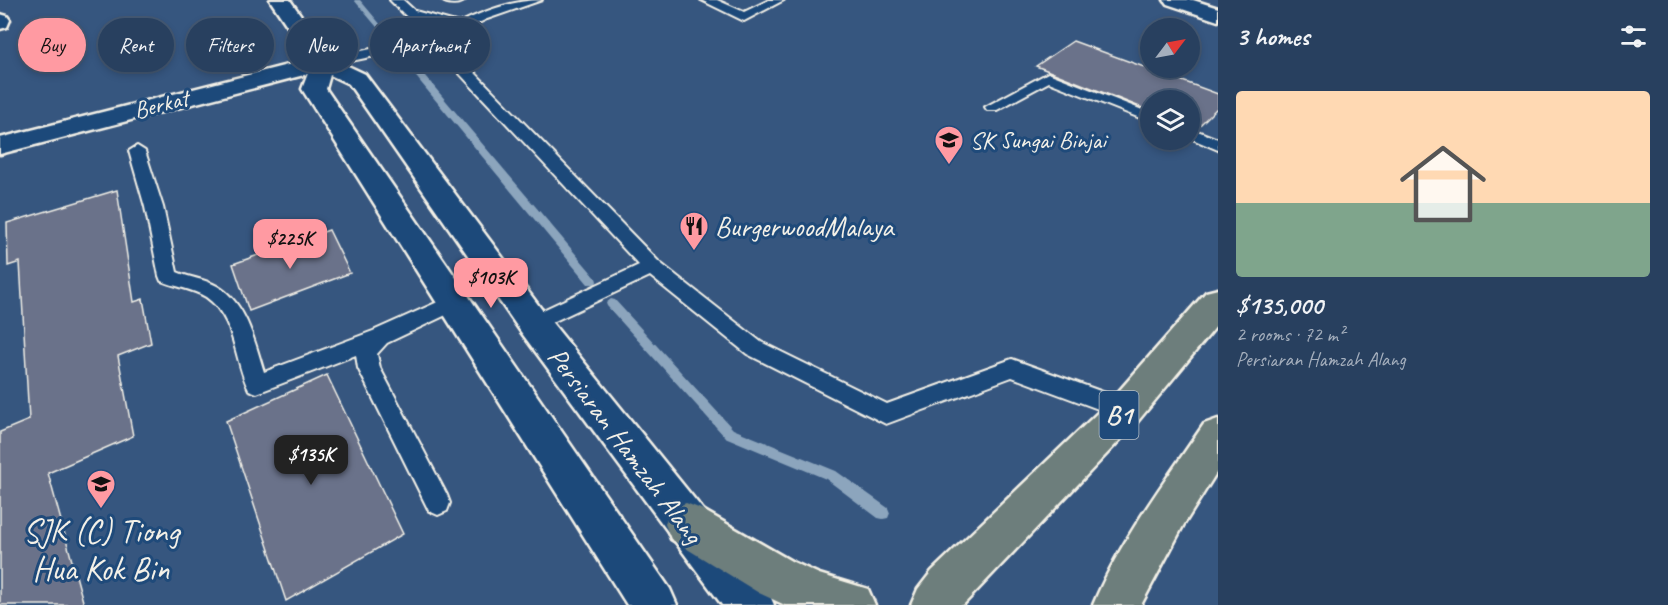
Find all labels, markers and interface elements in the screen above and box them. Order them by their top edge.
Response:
chip: Buy [18,18,86,72]
chip: Rent [98,18,174,72]
chip: Filters [186,18,274,72]
chip: New [286,18,358,72]
chip: Apartment [370,18,490,72]
north arrow [1140,18,1200,78]
map controls [1140,18,1200,150]
text: 3 homes [1236,20,1309,53]
icon: filters [1617,20,1650,53]
street label: Berkat [131,82,194,125]
button: layers [1140,90,1200,150]
school or university icon: SK Sungai Binjai [933,124,965,166]
place label: SK Sungai Binjai [970,125,1109,155]
icon: home [1389,130,1497,238]
place label: BurgerwoodMalaya [715,209,895,244]
restaurant icon: BurgerwoodMalaya [678,210,710,252]
pin: $225K [248,219,332,270]
text: $225K [267,226,313,251]
pin: $103K [449,258,533,309]
text: $103K [468,265,514,290]
text: $135,000 [1236,289,1323,322]
text: 2 rooms · 72 m² [1236,322,1344,347]
street label: Persiaran Hamzah Alang [540,340,712,551]
text: Persiaran Hamzah Alang [1236,347,1406,372]
road number: B1 [1100,391,1138,439]
pin: $135K [269,435,353,486]
text: $135K [288,442,334,467]
school or university icon: SJK (C) Tiong Hua Kok Bin [85,468,117,510]
place label: SJK (C) Tiong Hua Kok Bin [23,510,181,590]

